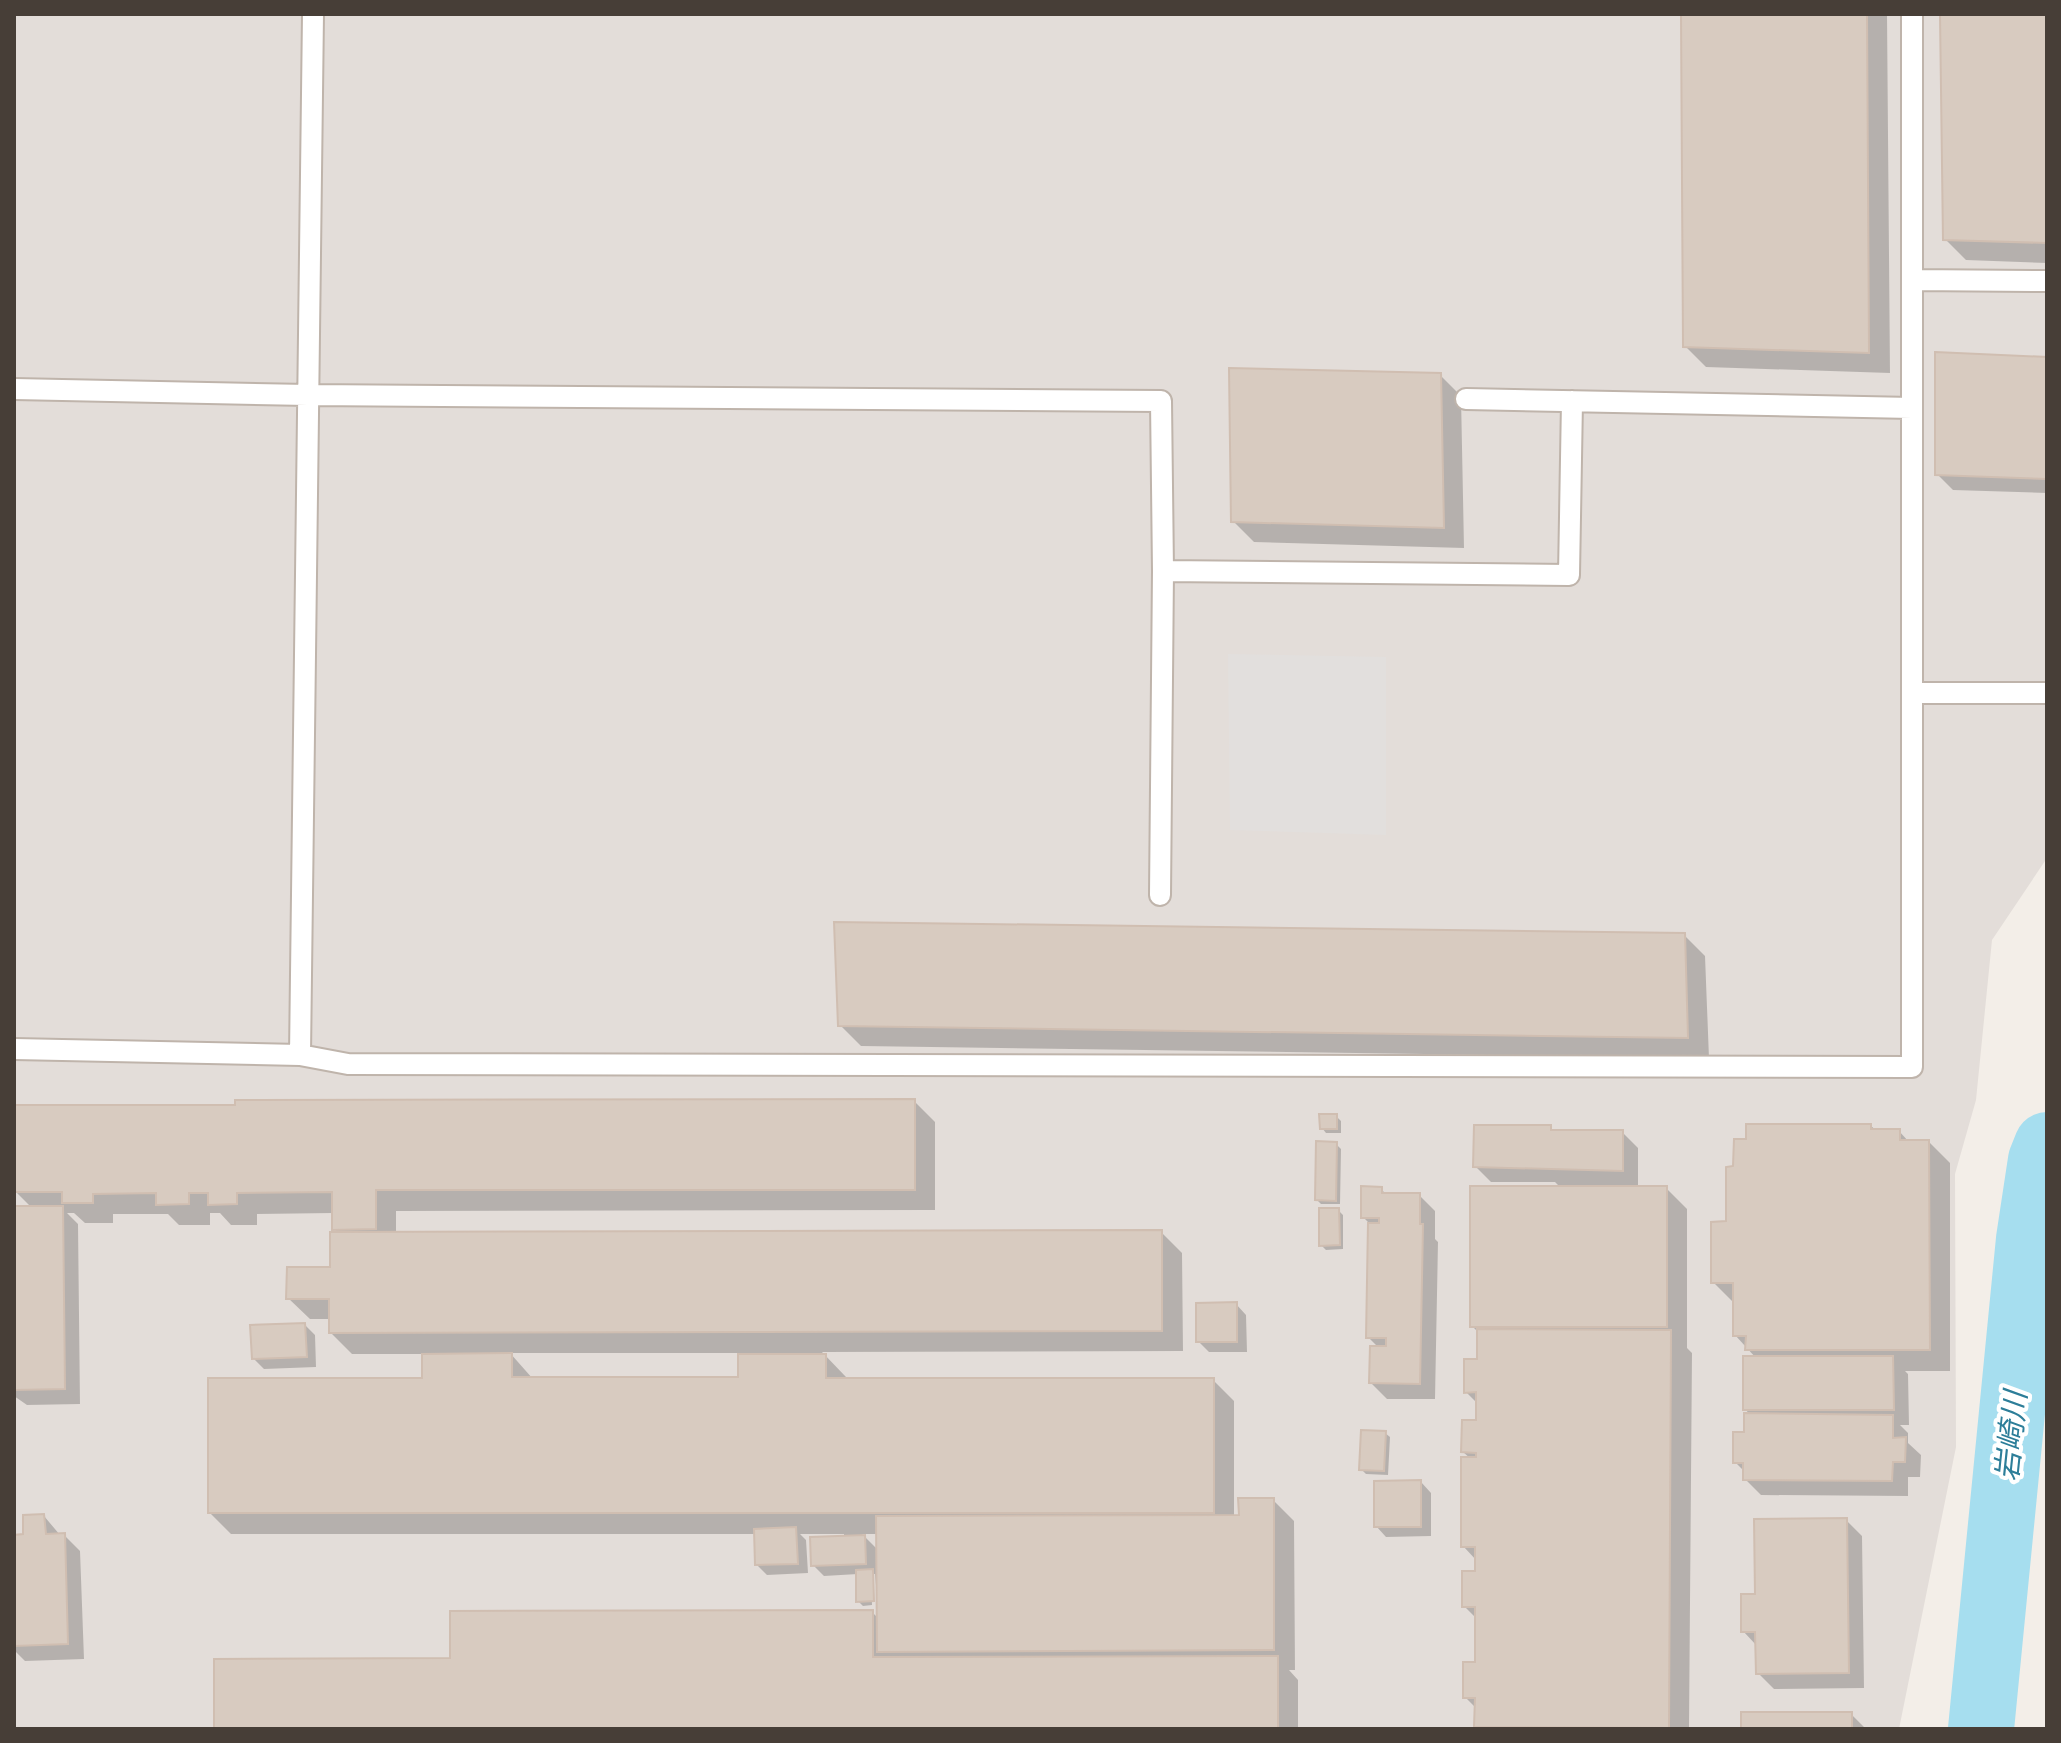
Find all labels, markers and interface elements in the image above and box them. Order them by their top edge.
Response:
water label: 岩崎川 [1986,1386,2034,1483]

